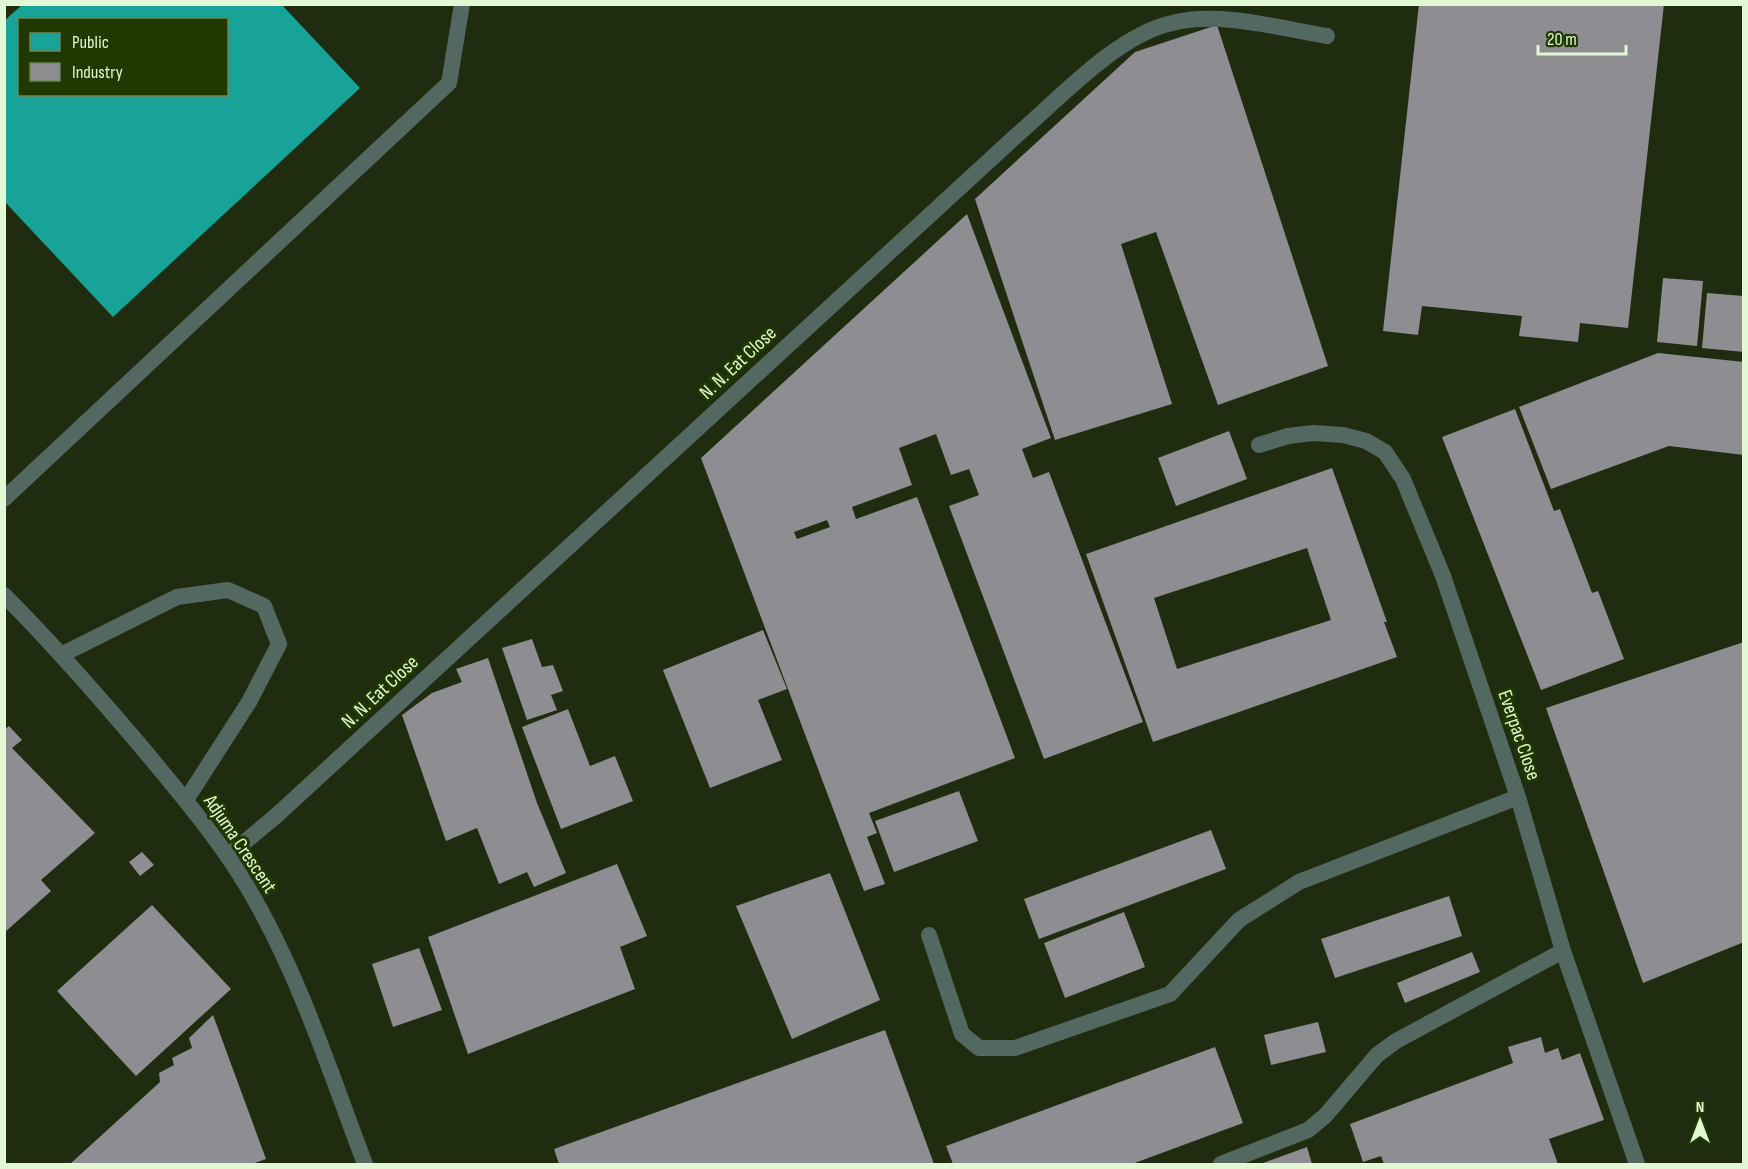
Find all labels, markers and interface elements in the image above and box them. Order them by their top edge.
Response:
legend [18,18,228,96]
scale bar [1538,18,1626,56]
text: 20 m [1547,29,1577,50]
text: Public [72,32,109,53]
text: Industry [72,62,123,83]
street label: N. N. Eat Close [695,321,781,405]
street label: N. N. Eat Close [337,650,423,734]
street label: Everpac Close [1492,687,1546,783]
street label: Adjuma Crescent [198,789,282,898]
north arrow [1670,1091,1730,1151]
text: N [1696,1098,1704,1117]

